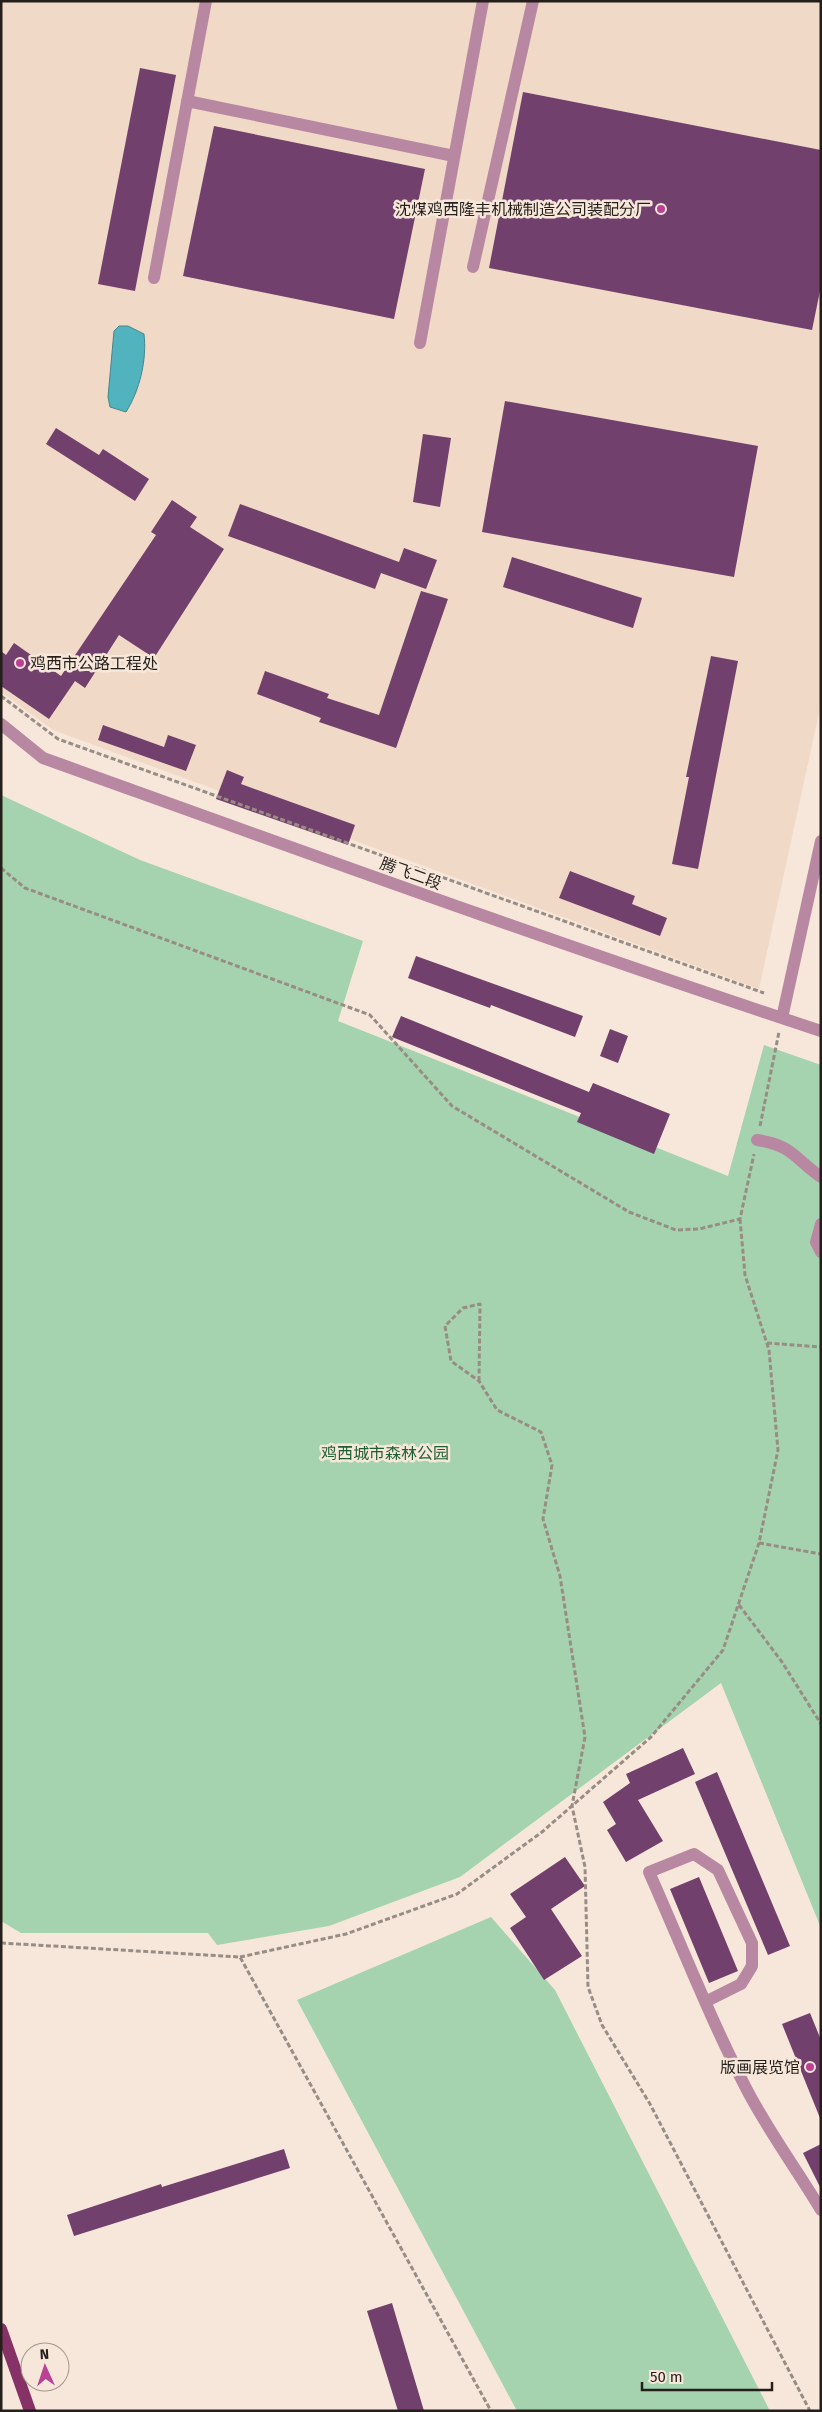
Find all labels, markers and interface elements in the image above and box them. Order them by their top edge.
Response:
place label: 沈煤鸡西隆丰机械制造公司装配分厂 [395,200,651,219]
marker: 沈煤鸡西隆丰机械制造公司装配分厂 [655,203,667,215]
place label: 鸡西市公路工程处 [30,654,158,673]
marker: 鸡西市公路工程处 [14,657,26,669]
street label: 腾飞二段 [378,854,444,893]
park label: 鸡西城市森林公园 [321,1444,449,1463]
place label: 版画展览馆 [720,2058,800,2077]
marker: 版画展览馆 [804,2061,816,2073]
north arrow [20,2342,70,2392]
text: N [39,2346,49,2363]
scale bar [642,2360,772,2392]
text: 50 m [650,2368,683,2386]

